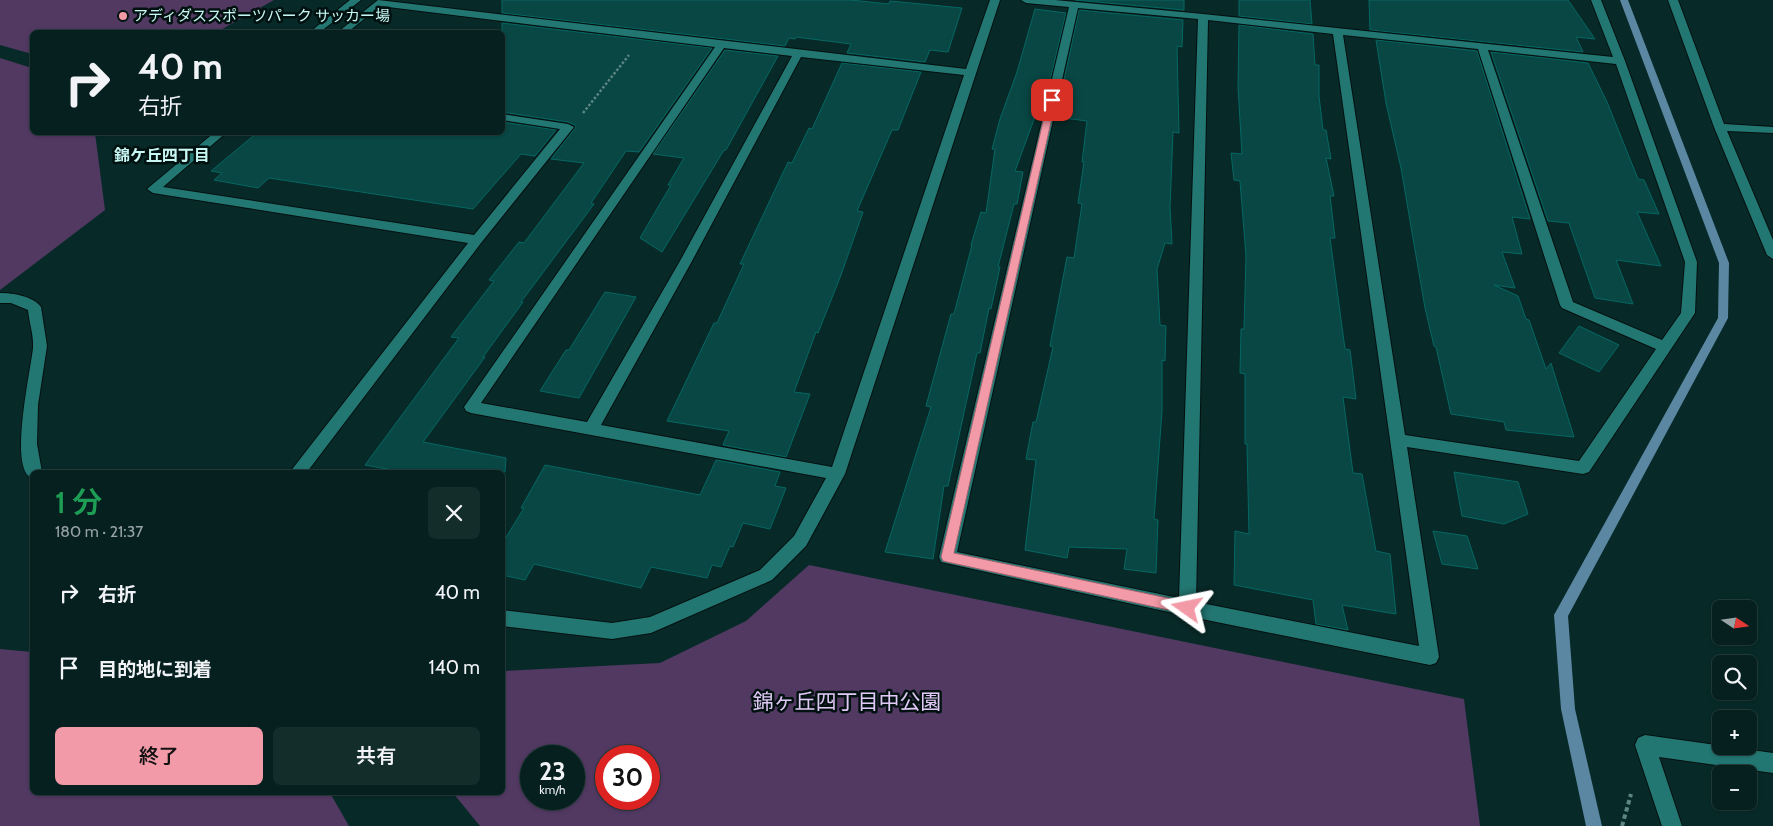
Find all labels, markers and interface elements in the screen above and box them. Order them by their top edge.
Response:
place label: アディダススポーツパーク サッカー場 [133,7,390,25]
marker: アディダススポーツパーク サッカー場 [117,10,129,22]
text: 40 m [138,45,223,88]
icon: right [55,50,120,115]
pin [1031,79,1073,121]
icon: arrive [1038,86,1066,114]
text: 右折 [138,93,182,120]
district label: 錦ケ丘四丁目 [114,146,210,165]
text: 1 分 [55,484,102,521]
button: close [428,487,480,539]
text: 180 m · 21:37 [55,522,143,541]
icon: right [55,579,83,607]
text: 40 m [435,581,480,604]
position arrow [1160,581,1212,633]
text: 右折 [98,583,136,606]
north arrow [1712,600,1758,645]
map controls [1712,600,1757,810]
icon: arrive [55,654,83,682]
button: search [1712,655,1757,700]
text: 140 m [429,656,480,679]
text: 目的地に到着 [98,658,212,681]
park label: 錦ヶ丘四丁目中公園 [753,689,942,714]
button: + [1712,710,1757,755]
button: 終了 [55,727,263,785]
button: 共有 [273,727,480,785]
speed limit sign: 30 [595,745,660,810]
text: 23 [539,756,566,786]
button: − [1712,765,1757,810]
text: km/h [539,782,566,797]

